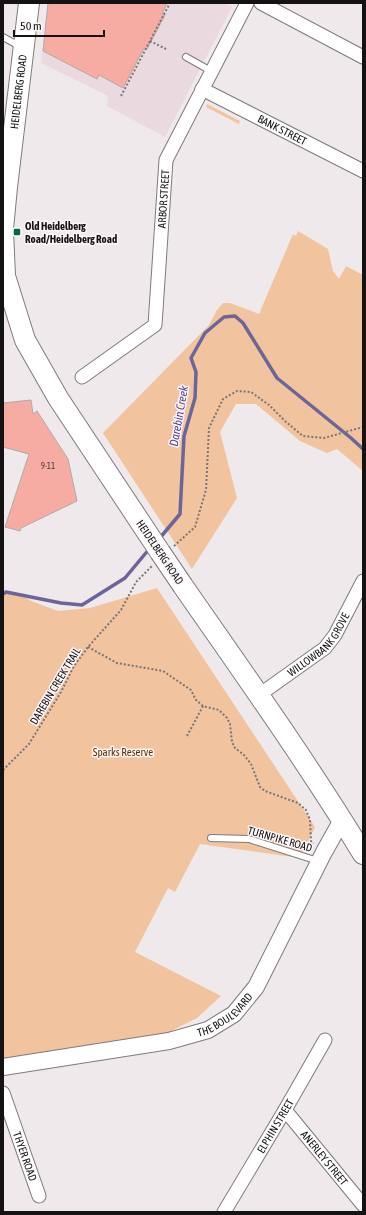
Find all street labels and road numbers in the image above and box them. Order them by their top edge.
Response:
street label: HEIDELBERG ROAD [8,54,29,130]
street label: BANK STREET [256,112,309,147]
street label: ARBOR STREET [155,169,171,229]
street label: HEIDELBERG ROAD [134,518,186,586]
street label: WILLOWBANK GROVE [285,611,352,679]
street label: DAREBIN CREEK TRAIL [27,645,83,726]
street label: TURNPIKE ROAD [246,824,314,854]
street label: THE BOULEVARD [196,991,255,1039]
street label: ELPHIN STREET [255,1097,296,1155]
street label: ANERLEY STREET [299,1128,350,1188]
street label: THYER ROAD [11,1130,39,1182]

